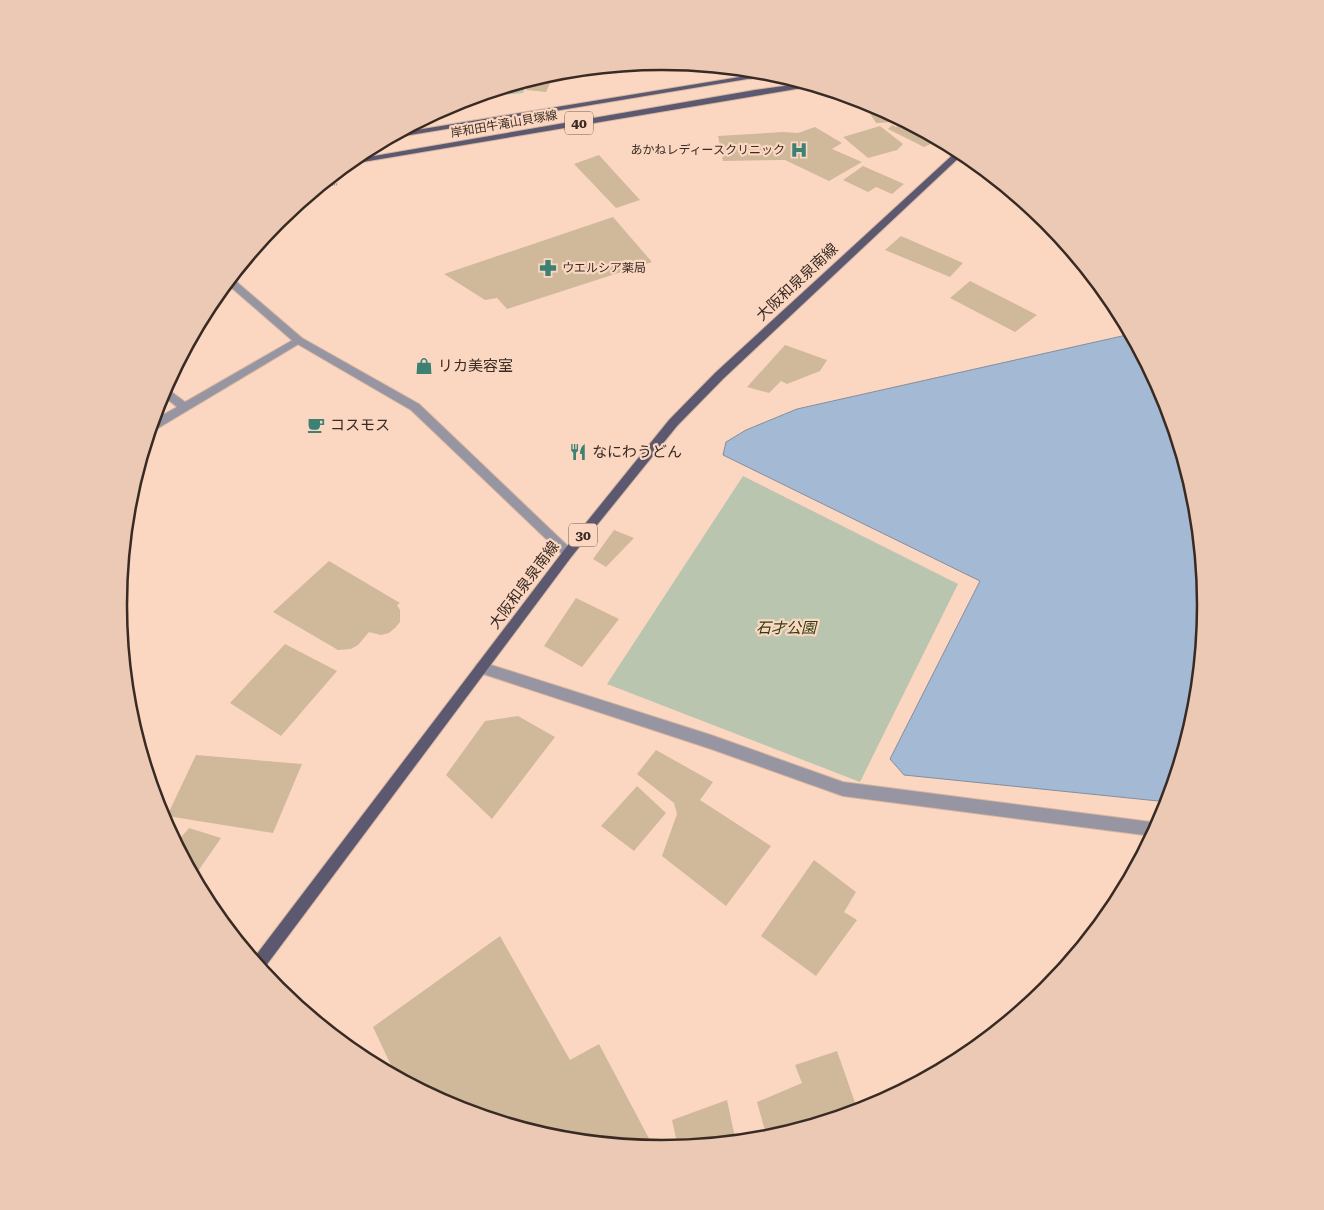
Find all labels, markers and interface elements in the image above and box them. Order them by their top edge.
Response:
street label: 岸和田牛滝山貝塚線 [450,108,558,140]
road number: 40 [565,112,593,134]
hospital icon: あかねレディースクリニック [789,140,809,160]
place label: あかねレディースクリニック [630,143,785,157]
street label: 大阪和泉泉南線 [752,240,842,324]
pharmacy icon: ウエルシア薬局 [538,258,558,278]
place label: ウエルシア薬局 [562,261,646,275]
shop icon: リカ美容室 [414,356,434,376]
place label: リカ美容室 [438,357,513,375]
cafe icon: コスモス [306,415,326,435]
place label: コスモス [330,416,390,434]
restaurant icon: なにわうどん [568,442,588,462]
place label: なにわうどん [592,443,682,461]
road number: 30 [569,524,597,546]
street label: 大阪和泉泉南線 [485,538,563,632]
park label: 石才公園 [756,619,818,637]

